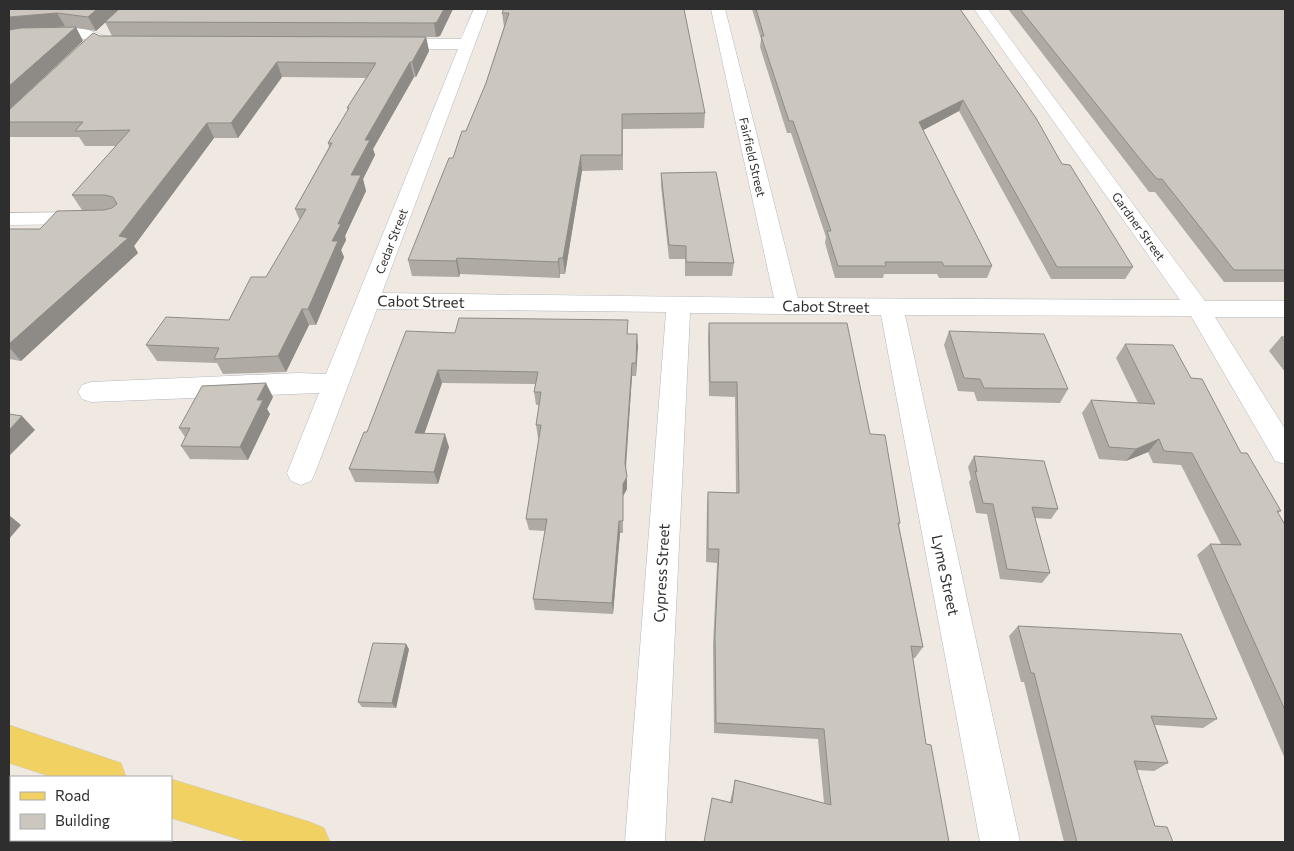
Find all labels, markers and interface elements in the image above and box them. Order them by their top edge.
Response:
street label: Fairfield Street [737,116,769,198]
street label: Gardner Street [1110,189,1168,263]
street label: Cedar Street [372,206,410,276]
street label: Cabot Street [377,291,465,311]
street label: Cabot Street [782,296,870,316]
street label: Cypress Street [649,523,673,623]
street label: Lyme Street [929,533,963,617]
legend [10,776,172,841]
text: Road [55,786,90,804]
text: Building [55,811,110,829]

